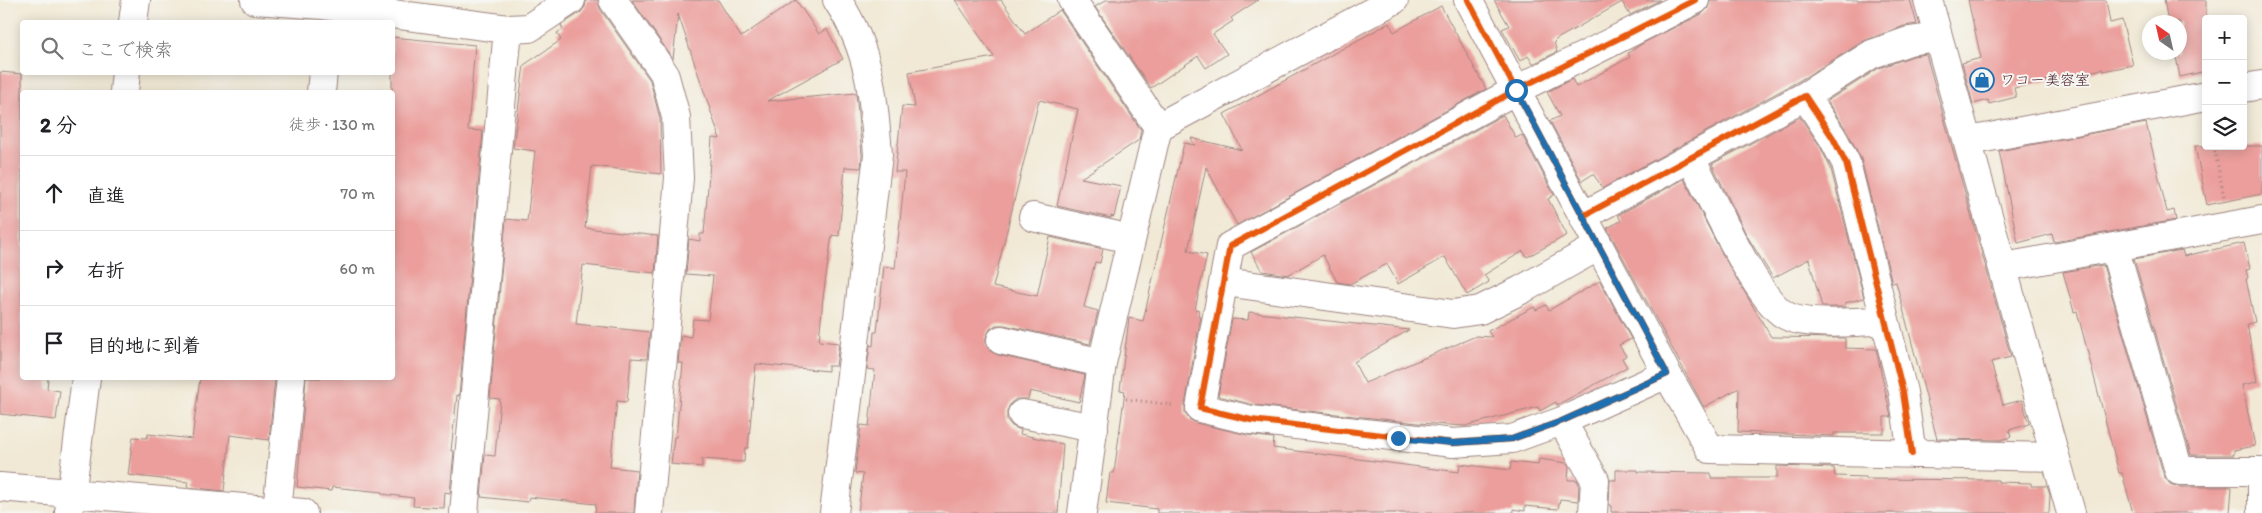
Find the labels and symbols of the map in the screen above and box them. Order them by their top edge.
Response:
north arrow [2142,15,2187,60]
shop icon: ワコー美容室 [1969,67,1995,93]
place label: ワコー美容室 [2000,71,2090,89]
route start [1505,79,1528,102]
route end [1387,427,1410,450]

